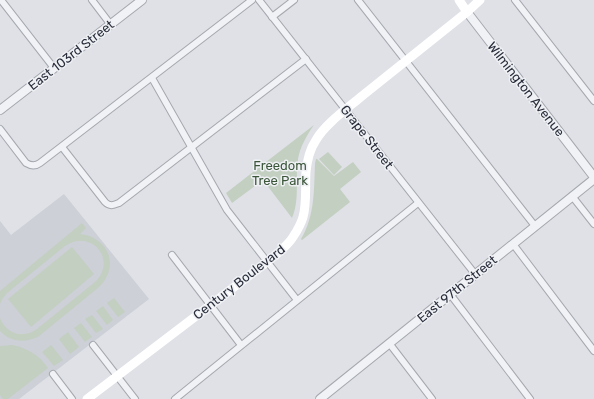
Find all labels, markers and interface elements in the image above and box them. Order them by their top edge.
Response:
street label: East 103rd Street [25,17,117,93]
street label: Wilmington Avenue [484,39,568,140]
street label: Grape Street [337,102,397,172]
park label: Freedom Tree Park [252,158,308,188]
street label: Century Boulevard [190,241,288,323]
street label: East 97th Street [414,252,500,326]

